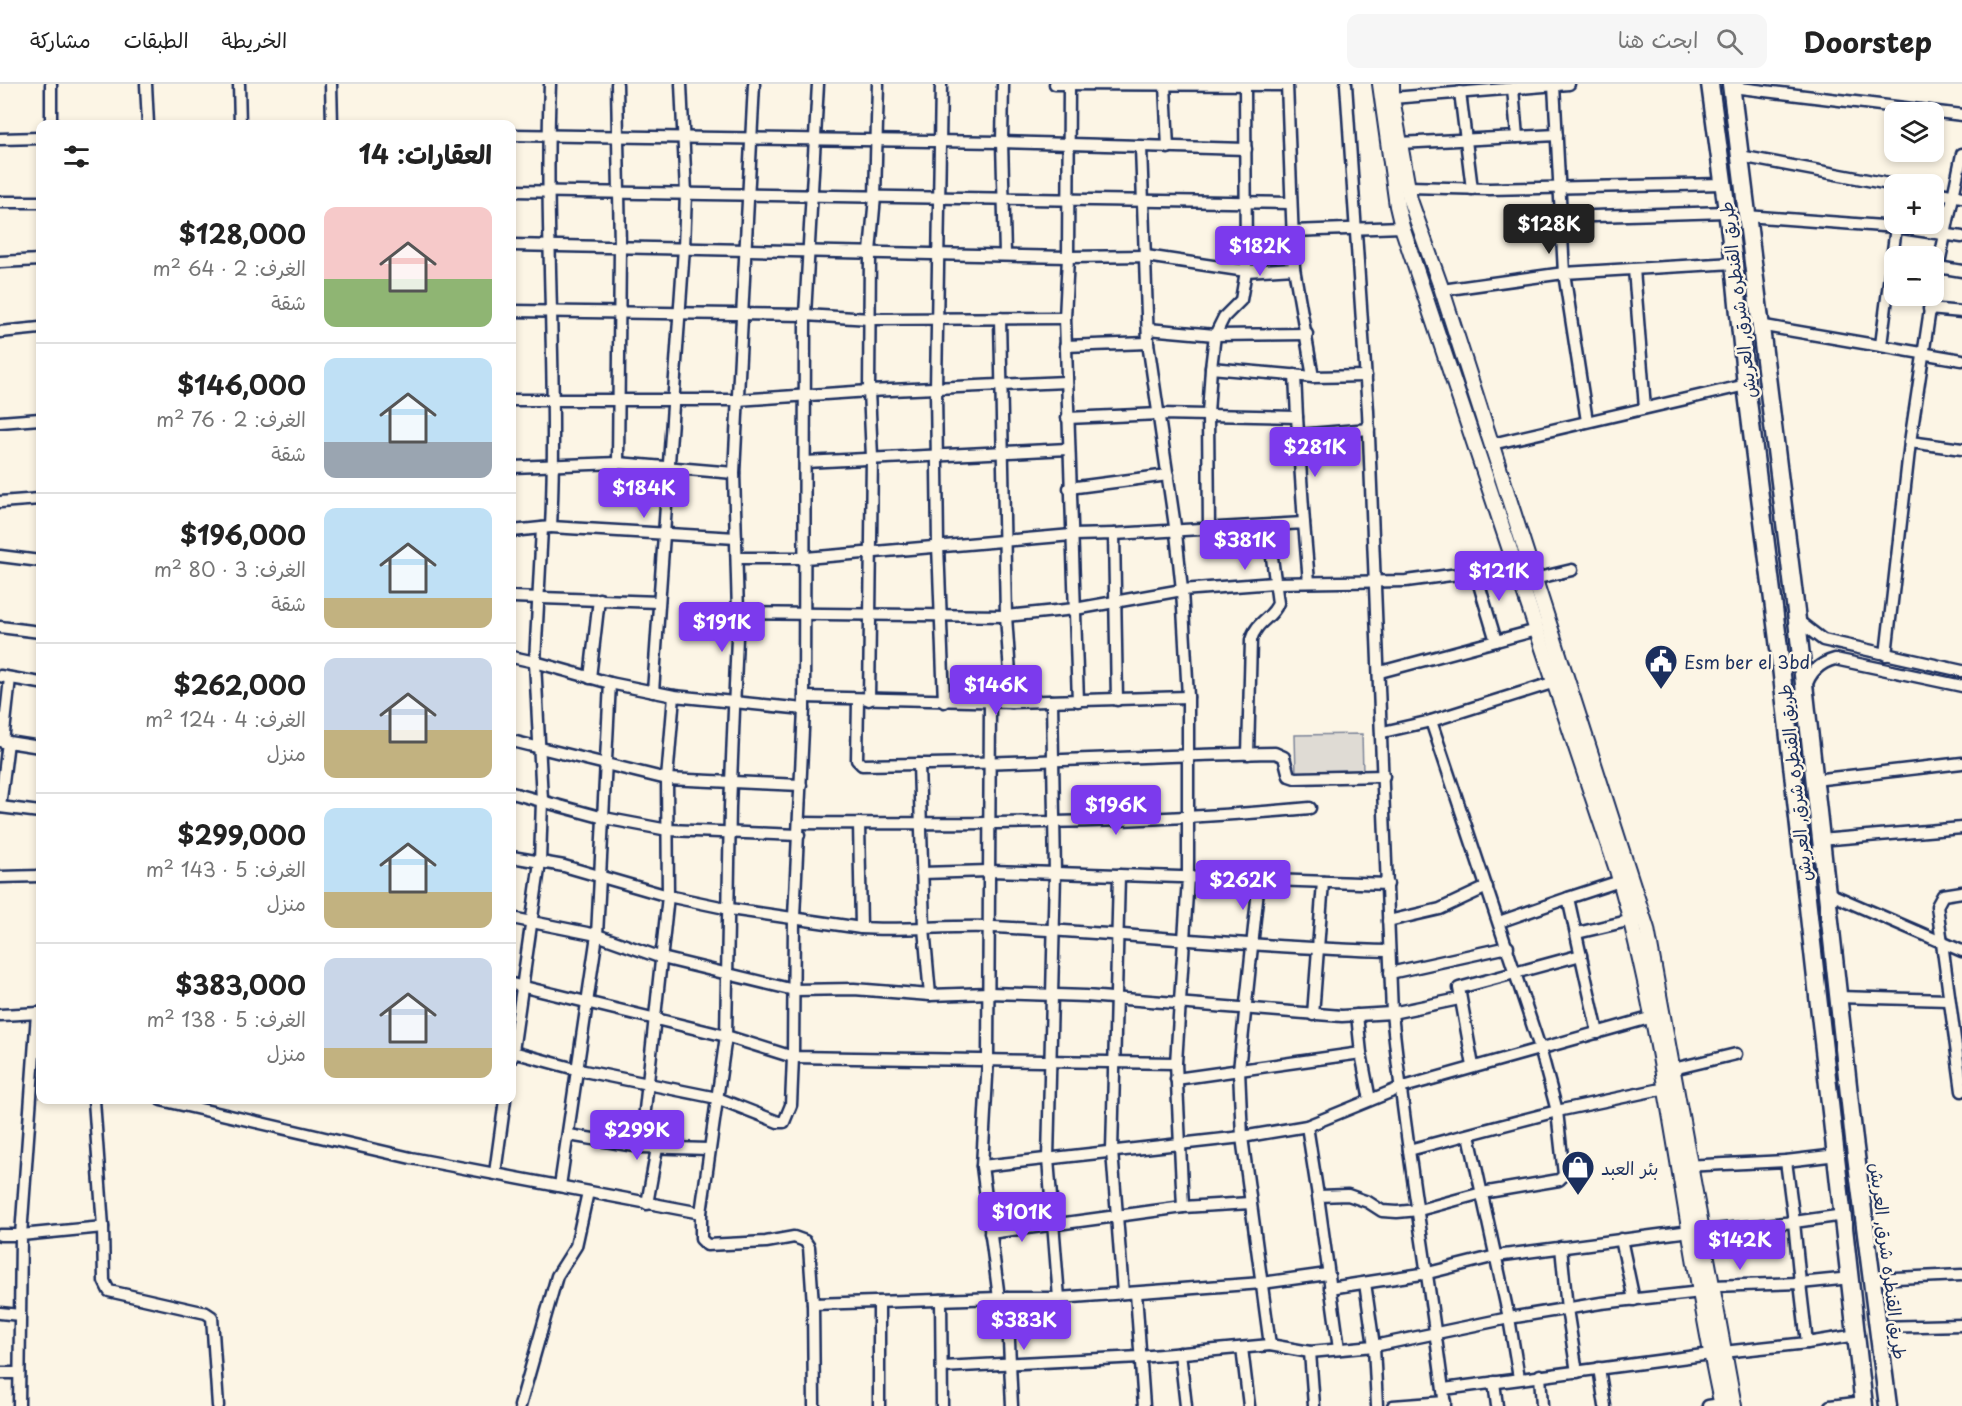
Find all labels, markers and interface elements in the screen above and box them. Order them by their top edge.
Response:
search box [1347,14,1767,68]
text: Doorstep [1803,20,1932,63]
text: ابحث هنا [1618,22,1698,55]
text: مشاركة [30,23,91,55]
text: الطبقات [124,23,189,55]
text: الخريطة [222,23,287,55]
icon: search [1713,25,1746,58]
map controls [1884,102,1944,306]
button: layers [1884,102,1944,162]
text: العقارات: 14 [359,134,492,173]
icon: filters [60,140,93,173]
button: + [1884,174,1944,234]
street label: طريق القنطره شرق, العريش [1712,200,1762,400]
pin: $128K [1507,204,1591,255]
text: $128K [1517,208,1581,238]
text: $128,000 [179,214,306,253]
pin: $182K [1218,226,1302,277]
text: $182K [1229,230,1291,260]
icon: home [372,231,444,303]
button: − [1884,246,1944,306]
text: الغرف: 2 · 64 m² [153,253,306,283]
text: شقة [271,287,306,317]
text: $146,000 [177,365,306,404]
icon: home [372,382,444,454]
text: الغرف: 2 · 76 m² [156,404,306,434]
pin: $281K [1273,427,1357,478]
text: $281K [1284,431,1346,461]
text: شقة [271,438,306,468]
pin: $184K [602,468,686,519]
text: $184K [612,472,676,502]
text: $196,000 [180,515,306,554]
pin: $381K [1203,520,1287,571]
text: $381K [1214,524,1276,554]
icon: home [372,532,444,604]
pin: $121K [1457,551,1541,602]
text: الغرف: 3 · 80 m² [154,554,306,584]
text: $121K [1469,555,1529,585]
text: شقة [271,588,306,618]
pin: $191K [680,602,764,653]
text: $191K [693,606,751,636]
public building icon: Esm ber el 3bd [1643,643,1679,690]
place label: Esm ber el 3bd [1684,648,1810,675]
text: $262,000 [174,665,306,704]
pin: $146K [954,665,1038,716]
text: $146K [964,669,1028,699]
icon: home [372,682,444,754]
street label: طريق القنطره شرق, العريش [1770,683,1818,883]
text: الغرف: 4 · 124 m² [145,704,306,734]
text: منزل [267,738,306,768]
pin: $196K [1074,785,1158,836]
text: $196K [1085,789,1147,819]
text: $299,000 [177,815,306,854]
icon: home [372,832,444,904]
text: الغرف: 5 · 143 m² [146,854,306,884]
pin: $262K [1201,860,1285,911]
text: $262K [1209,864,1277,894]
text: منزل [267,888,306,918]
text: $383,000 [175,965,306,1004]
icon: home [372,982,444,1054]
text: الغرف: 5 · 138 m² [146,1004,306,1034]
text: منزل [267,1038,306,1068]
pin: $299K [595,1110,679,1161]
text: $299K [604,1114,670,1144]
shop icon: بئر العبد [1560,1149,1596,1196]
place label: بئر العبد [1601,1154,1659,1181]
street label: طريق القنطره شرق, العريش [1864,1161,1914,1361]
pin: $101K [980,1192,1064,1243]
text: $101K [992,1196,1052,1226]
pin: $142K [1698,1220,1782,1271]
text: $142K [1708,1224,1772,1254]
pin: $383K [982,1300,1066,1351]
text: $383K [991,1304,1057,1334]

